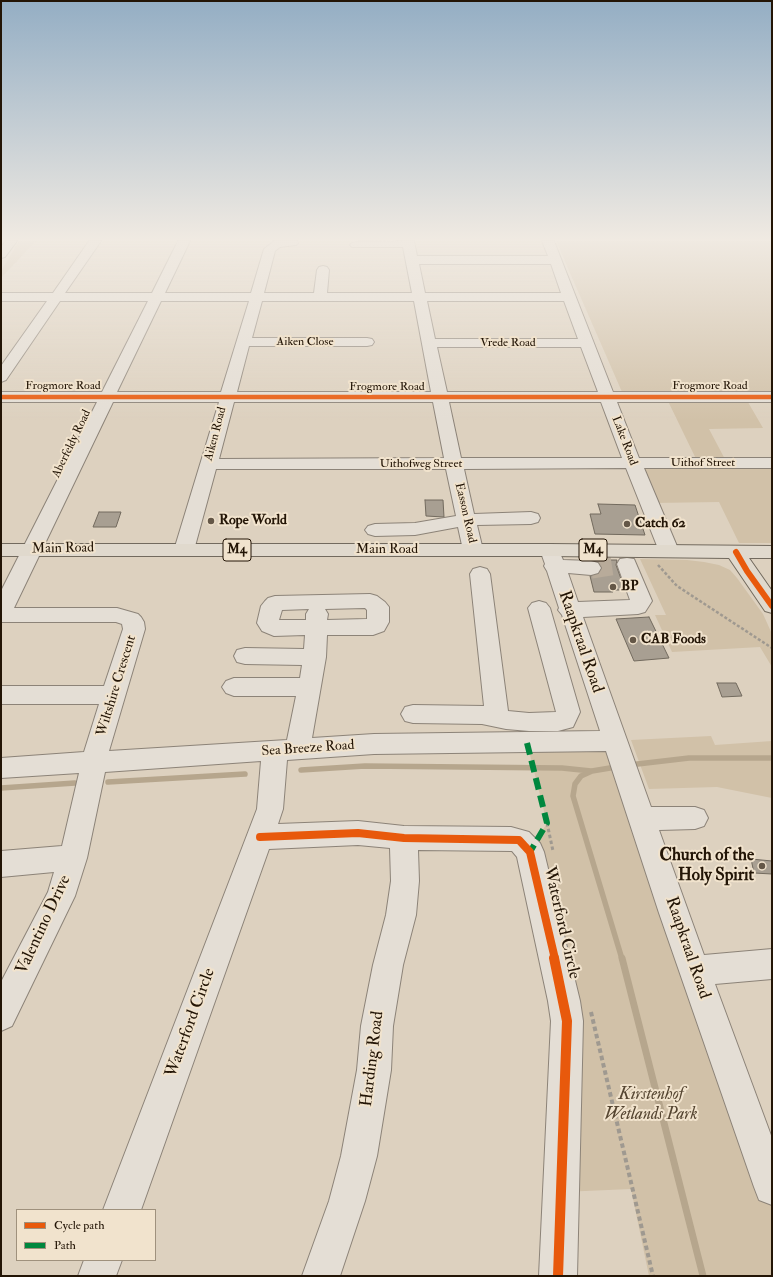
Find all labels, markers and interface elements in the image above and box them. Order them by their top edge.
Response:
street label: Aiken Close [277,335,333,349]
street label: Vrede Road [480,336,536,350]
street label: Frogmore Road [25,379,101,393]
street label: Frogmore Road [672,379,748,393]
street label: Frogmore Road [349,380,425,394]
street label: Aiken Road [202,405,230,463]
street label: Aberfeldy Road [49,408,95,480]
street label: Lake Road [608,414,640,468]
street label: Uithof Street [671,456,735,470]
street label: Uithofweg Street [380,457,462,471]
street label: Easson Road [451,481,479,545]
place label: Rope World [219,513,287,529]
marker: Rope World [206,516,216,526]
place label: Catch 62 [635,516,686,532]
marker: Catch 62 [622,519,632,529]
road number: M4 [223,539,251,561]
road number: M4 [579,539,607,561]
street label: Main Road [32,540,94,558]
street label: Main Road [356,542,418,558]
place label: BP [621,579,638,595]
marker: BP [608,582,618,592]
street label: Raapkraal Road [553,588,607,696]
place label: CAB Foods [641,632,706,648]
street label: Wiltshire Crescent [94,633,140,739]
marker: CAB Foods [628,635,638,645]
street label: Sea Breeze Road [261,737,355,761]
place label: Church of the Holy Spirit [660,846,754,886]
marker: Church of the Holy Spirit [757,861,767,871]
street label: Waterford Circle [538,865,584,981]
street label: Valentino Drive [12,872,76,978]
street label: Raapkraal Road [660,894,714,1002]
street label: Waterford Circle [162,966,220,1080]
street label: Harding Road [357,1010,389,1108]
park label: Kirstenhof Wetlands Park [604,1085,698,1125]
legend [16,1209,156,1261]
text: Cycle path [54,1218,104,1233]
text: Path [54,1238,76,1253]

